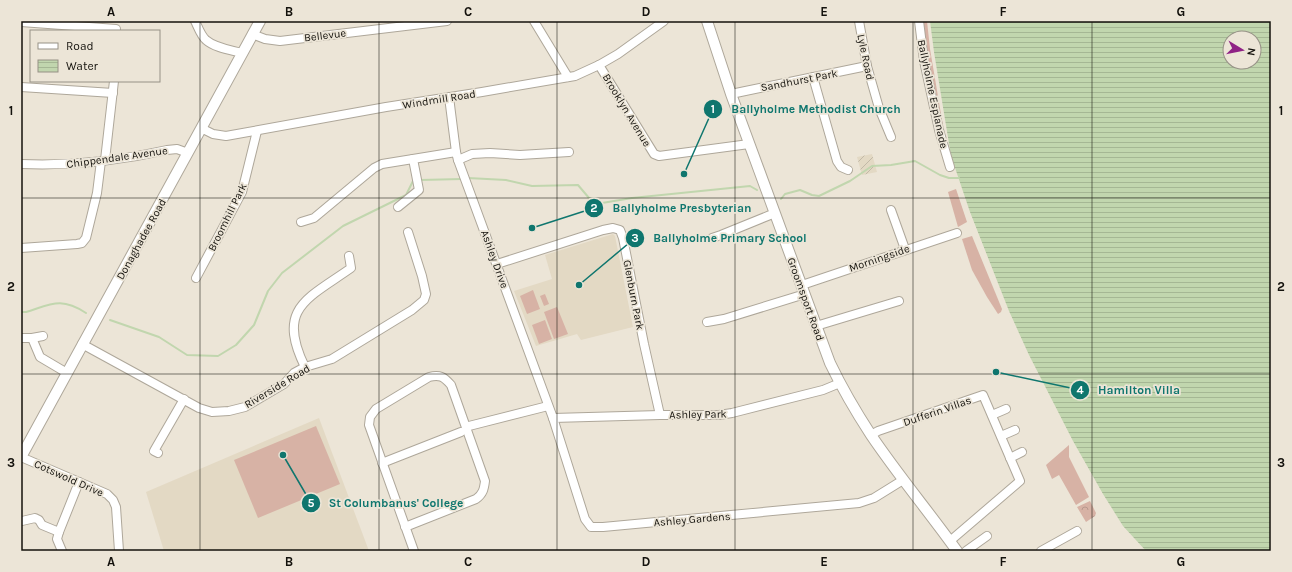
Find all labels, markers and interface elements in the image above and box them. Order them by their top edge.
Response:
text: A [107,4,115,19]
text: B [285,4,293,19]
text: C [464,4,472,19]
text: D [642,4,651,19]
text: E [820,4,828,19]
text: F [999,4,1007,19]
text: G [1177,4,1185,19]
street label: Bellevue [303,26,347,45]
legend [30,30,160,82]
north arrow [1222,30,1262,70]
street label: Lyle Road [854,33,877,81]
text: Road [66,39,94,53]
street label: Ballyholme Esplanade [915,39,950,150]
text: N [1244,47,1258,57]
text: Water [66,59,99,73]
street label: Sandhurst Park [760,67,839,94]
street label: Brooklyn Avenue [600,71,654,149]
street label: Windmill Road [402,87,477,112]
callout: Ballyholme Methodist Church [703,97,908,121]
text: 1 [711,102,715,116]
text: Ballyholme Methodist Church [731,102,901,116]
text: 1 [9,103,13,118]
text: 1 [1279,103,1283,118]
street label: Chippendale Avenue [66,144,169,171]
street label: Broomhill Park [205,181,250,253]
street label: Donaghadee Road [114,196,169,282]
callout: Ballyholme Presbyterian [584,196,759,220]
text: 2 [590,201,598,215]
text: Ballyholme Presbyterian [613,201,751,215]
callout: Ballyholme Primary School [625,226,815,250]
street label: Ashley Drive [478,228,511,290]
text: 3 [631,231,639,245]
text: Ballyholme Primary School [653,231,807,245]
street label: Morningside [847,242,912,275]
street label: Groomsport Road [784,256,827,343]
street label: Glenburn Park [620,259,647,331]
text: 2 [7,279,15,294]
text: 2 [1277,279,1285,294]
street label: Riverside Road [242,362,312,411]
callout: Hamilton Villa [1070,378,1188,402]
text: 4 [1076,383,1084,397]
text: Hamilton Villa [1098,383,1180,397]
street label: Dufferin Villas [901,394,973,429]
street label: Ashley Park [669,407,727,422]
text: 3 [7,455,15,470]
text: 3 [1277,455,1285,470]
street label: Cotswold Drive [32,457,106,500]
callout: St Columbanus' College [301,491,471,515]
text: 5 [308,496,315,510]
text: St Columbanus' College [329,496,463,510]
street label: Ashley Gardens [653,510,731,529]
text: A [107,554,115,569]
text: B [285,554,293,569]
text: C [464,554,472,569]
text: D [642,554,651,569]
text: E [820,554,828,569]
text: F [999,554,1007,569]
text: G [1177,554,1185,569]

